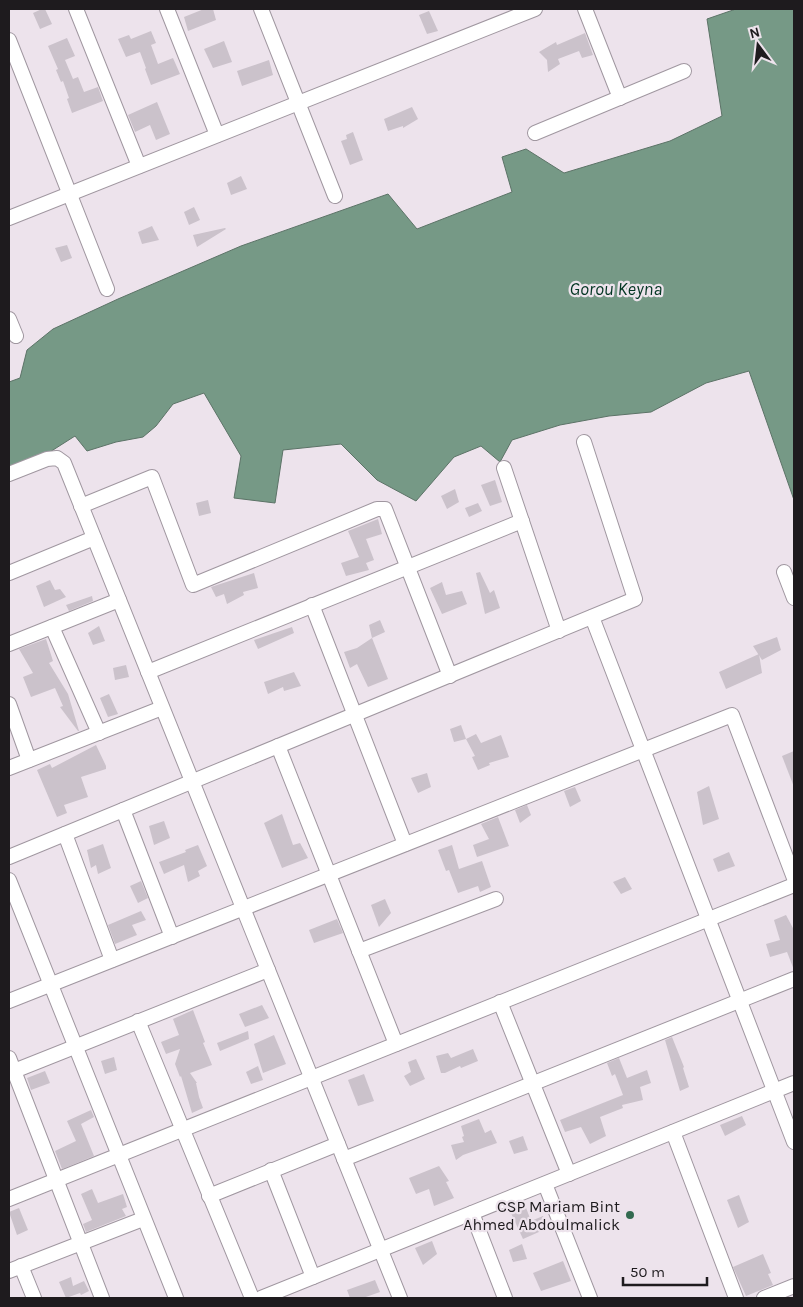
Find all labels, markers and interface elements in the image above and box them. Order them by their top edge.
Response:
north arrow [733,20,783,70]
text: N [748,23,762,42]
water label: Gorou Keyna [570,278,662,300]
place label: CSP Mariam Bint Ahmed Abdoulmalick [463,1197,620,1234]
marker: CSP Mariam Bint Ahmed Abdoulmalick [624,1209,636,1221]
scale bar [623,1254,707,1286]
text: 50 m [630,1263,665,1281]

